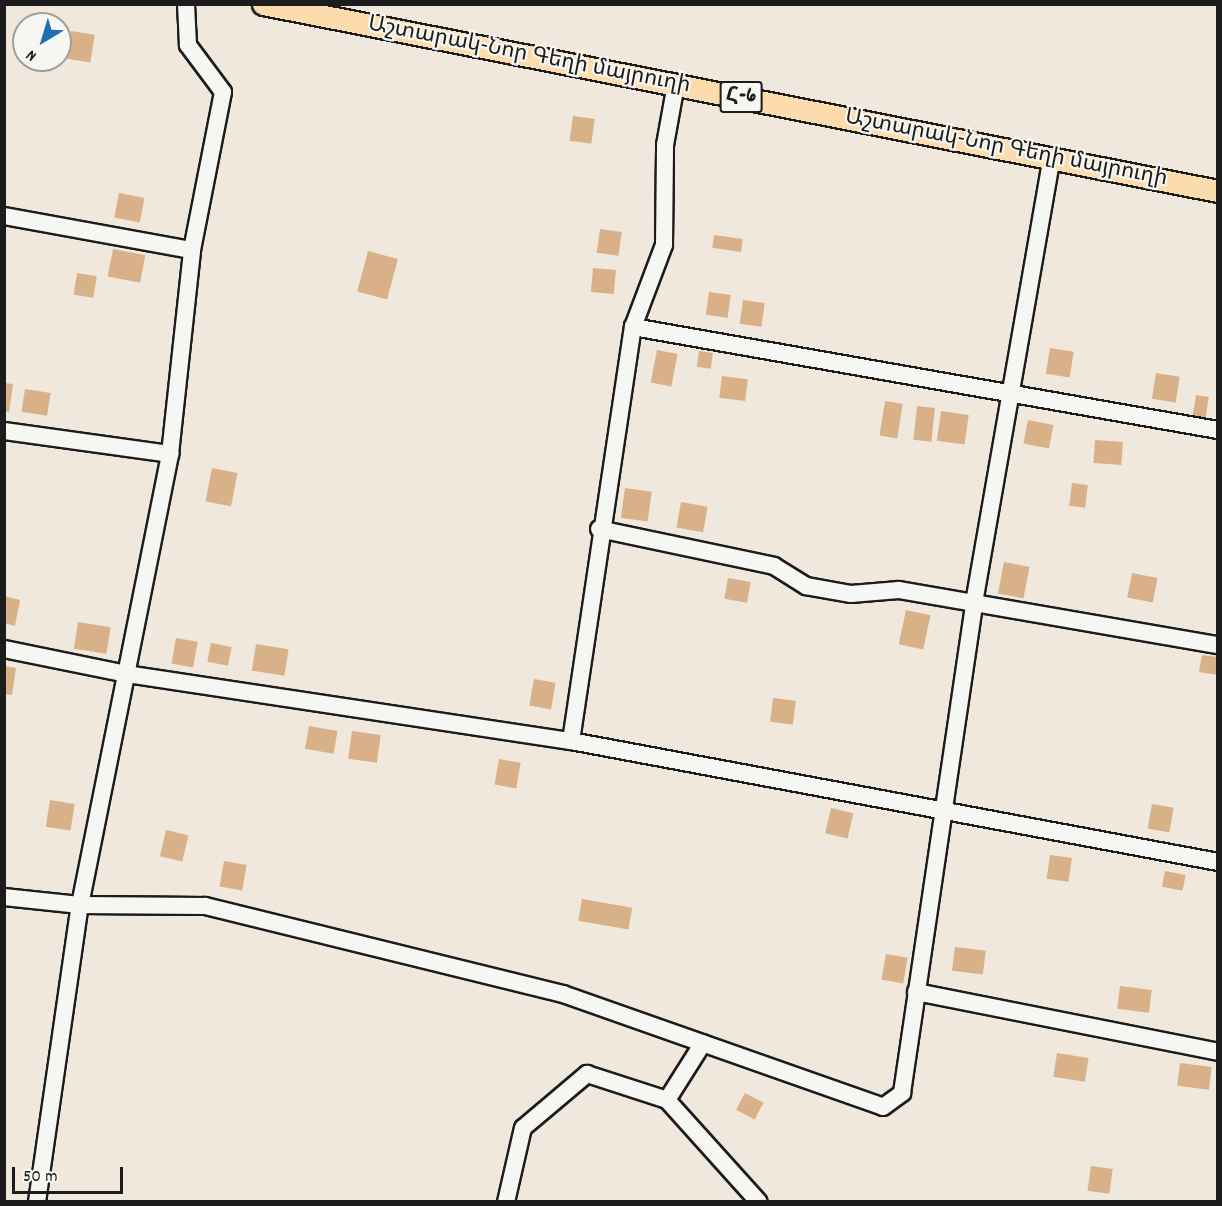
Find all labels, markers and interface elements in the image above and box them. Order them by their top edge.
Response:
north arrow [12,12,72,72]
street label: Աշտարակ-Նոր Գեղի մայրուղի [366,12,692,100]
text: N [22,44,42,66]
road number: Հ-6 [718,79,764,115]
street label: Աշտարակ-Նոր Գեղի մայրուղի [843,105,1169,193]
scale bar [15,1155,126,1193]
text: 50 m [23,1165,58,1190]

